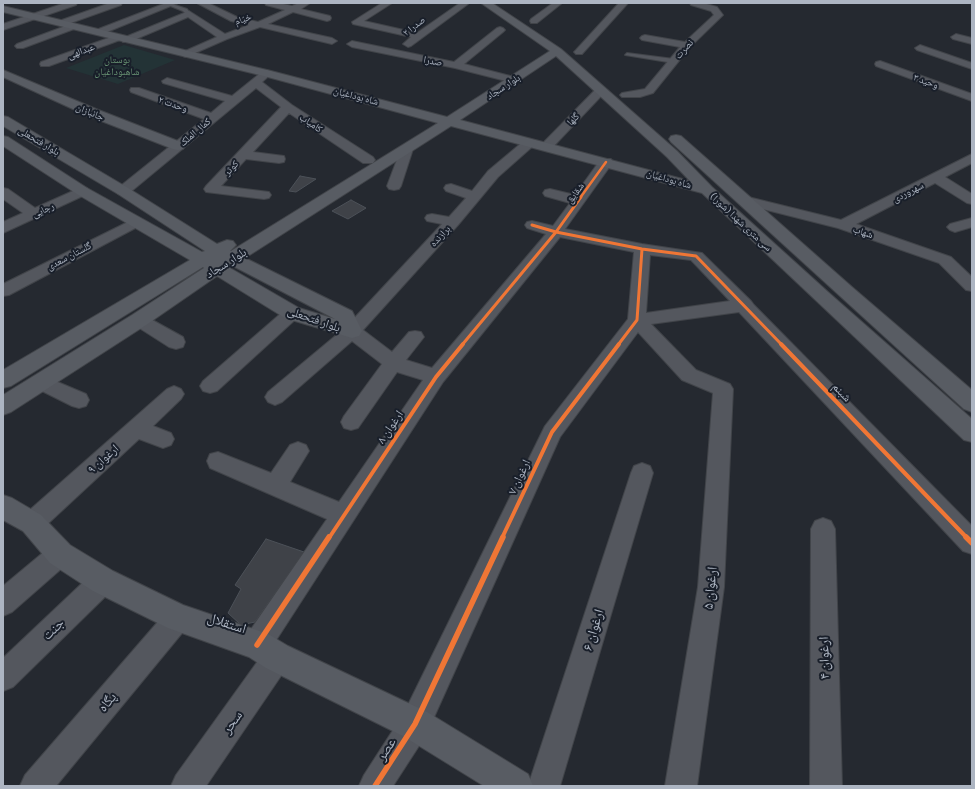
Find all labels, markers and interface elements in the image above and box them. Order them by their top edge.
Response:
street label: خیّام [233,10,253,28]
street label: صدرا ۲ [400,14,428,38]
street label: نصرت [672,37,696,61]
street label: عبدالهی [66,41,96,61]
street label: صدرا [423,53,443,69]
park label: بوستان شاهبوداغیان [94,54,140,78]
street label: وحید ۳ [912,71,940,91]
street label: بلوار سجاد [484,72,522,102]
street label: شاه بوداغیان [332,84,380,108]
street label: وحدت ۲ [157,93,189,115]
street label: جانبازان [74,101,106,123]
street label: گلها [564,110,582,128]
street label: کامیاب [297,111,325,135]
street label: کمال الملک [177,115,213,149]
street label: بلوار فتحعلی [16,124,62,158]
street label: کوثر [221,158,241,178]
street label: شاه بوداغیان [645,167,693,191]
street label: سهروردی [890,179,926,205]
street label: شقایق [563,180,587,206]
street label: سی متری شهدا (شورا) [708,190,774,254]
street label: رجایی [30,200,56,220]
street label: برازنده [427,223,453,249]
street label: شهاب [851,223,875,241]
street label: گلستان سعدی [45,239,93,273]
street label: بلوار سجاد [203,245,249,281]
street label: بلوار فتحعلی [286,303,342,335]
street label: شبنم [829,379,855,405]
street label: ارغوان ۸ [374,408,406,446]
street label: ارغوان ۹ [85,441,121,477]
street label: ارغوان ۷ [505,457,533,497]
street label: ارغوان ۵ [699,566,721,610]
street label: ارغوان ۶ [579,607,607,653]
street label: استقلال [205,609,249,637]
street label: جنت [38,614,68,644]
street label: ارغوان ۴ [815,636,833,680]
street label: پگاه [94,689,120,715]
street label: سحر [218,707,246,737]
street label: عصر [373,735,399,763]

